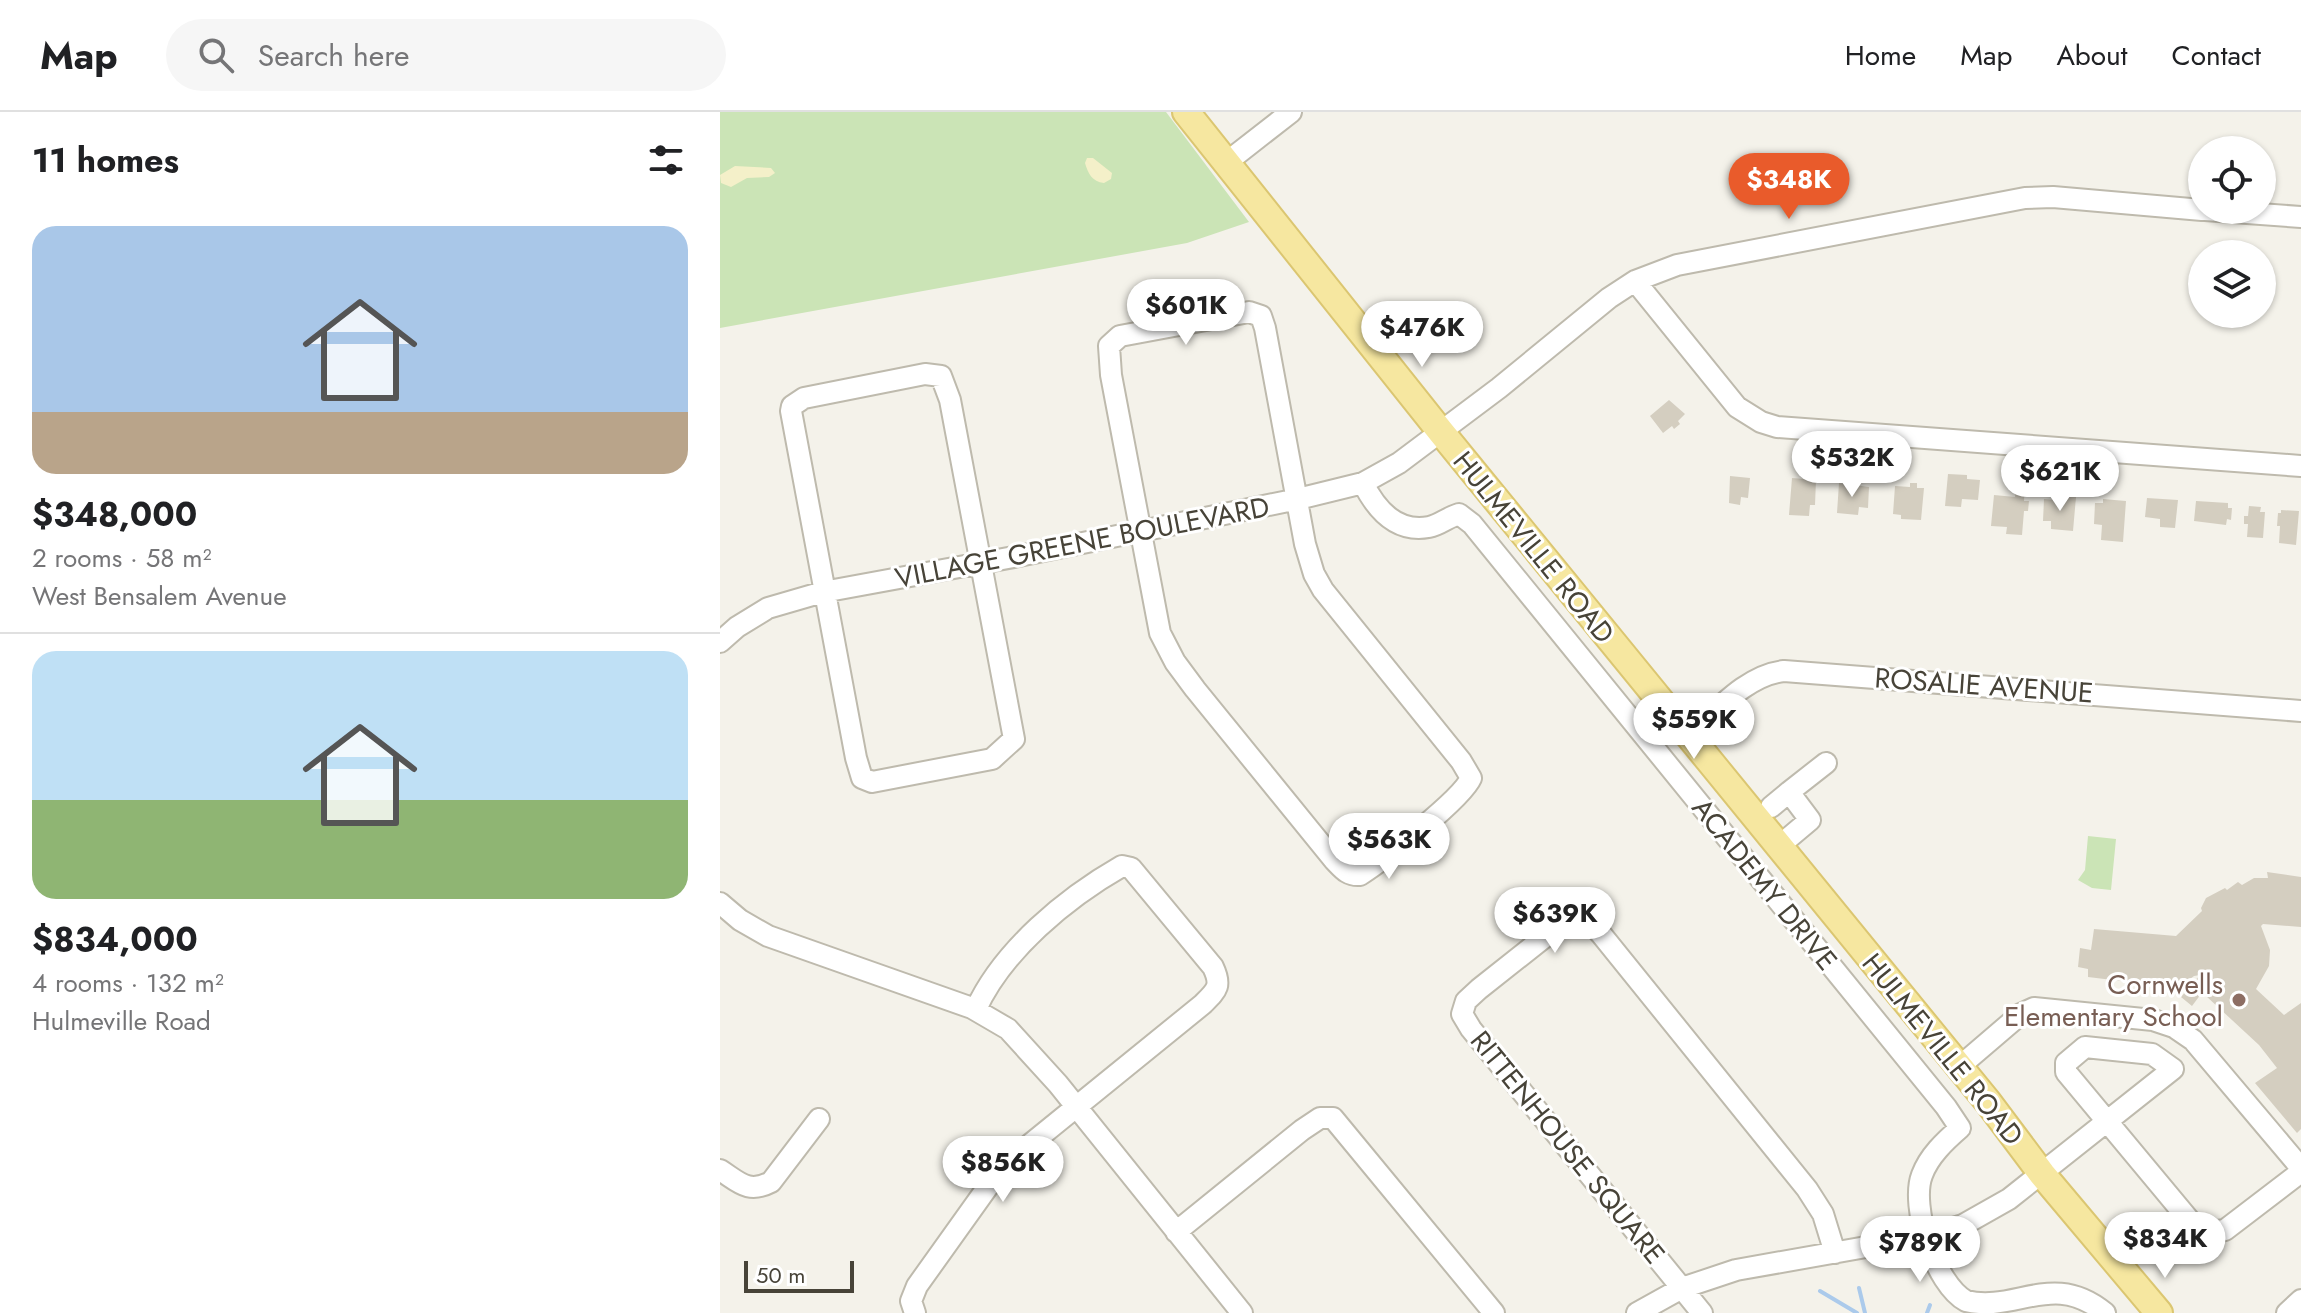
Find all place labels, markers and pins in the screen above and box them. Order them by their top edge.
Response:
pin: $348K [1733,153,1845,221]
pin: $601K [1130,279,1242,347]
pin: $476K [1366,301,1478,369]
pin: $532K [1796,431,1908,499]
pin: $621K [2004,445,2116,513]
pin: $559K [1638,693,1750,761]
pin: $563K [1333,813,1445,881]
pin: $639K [1499,887,1611,955]
place label: Cornwells Elementary School [2004,964,2223,1037]
marker: Cornwells Elementary School [2230,991,2248,1009]
pin: $856K [947,1136,1059,1204]
pin: $834K [2109,1212,2221,1280]
pin: $789K [1864,1216,1976,1284]

